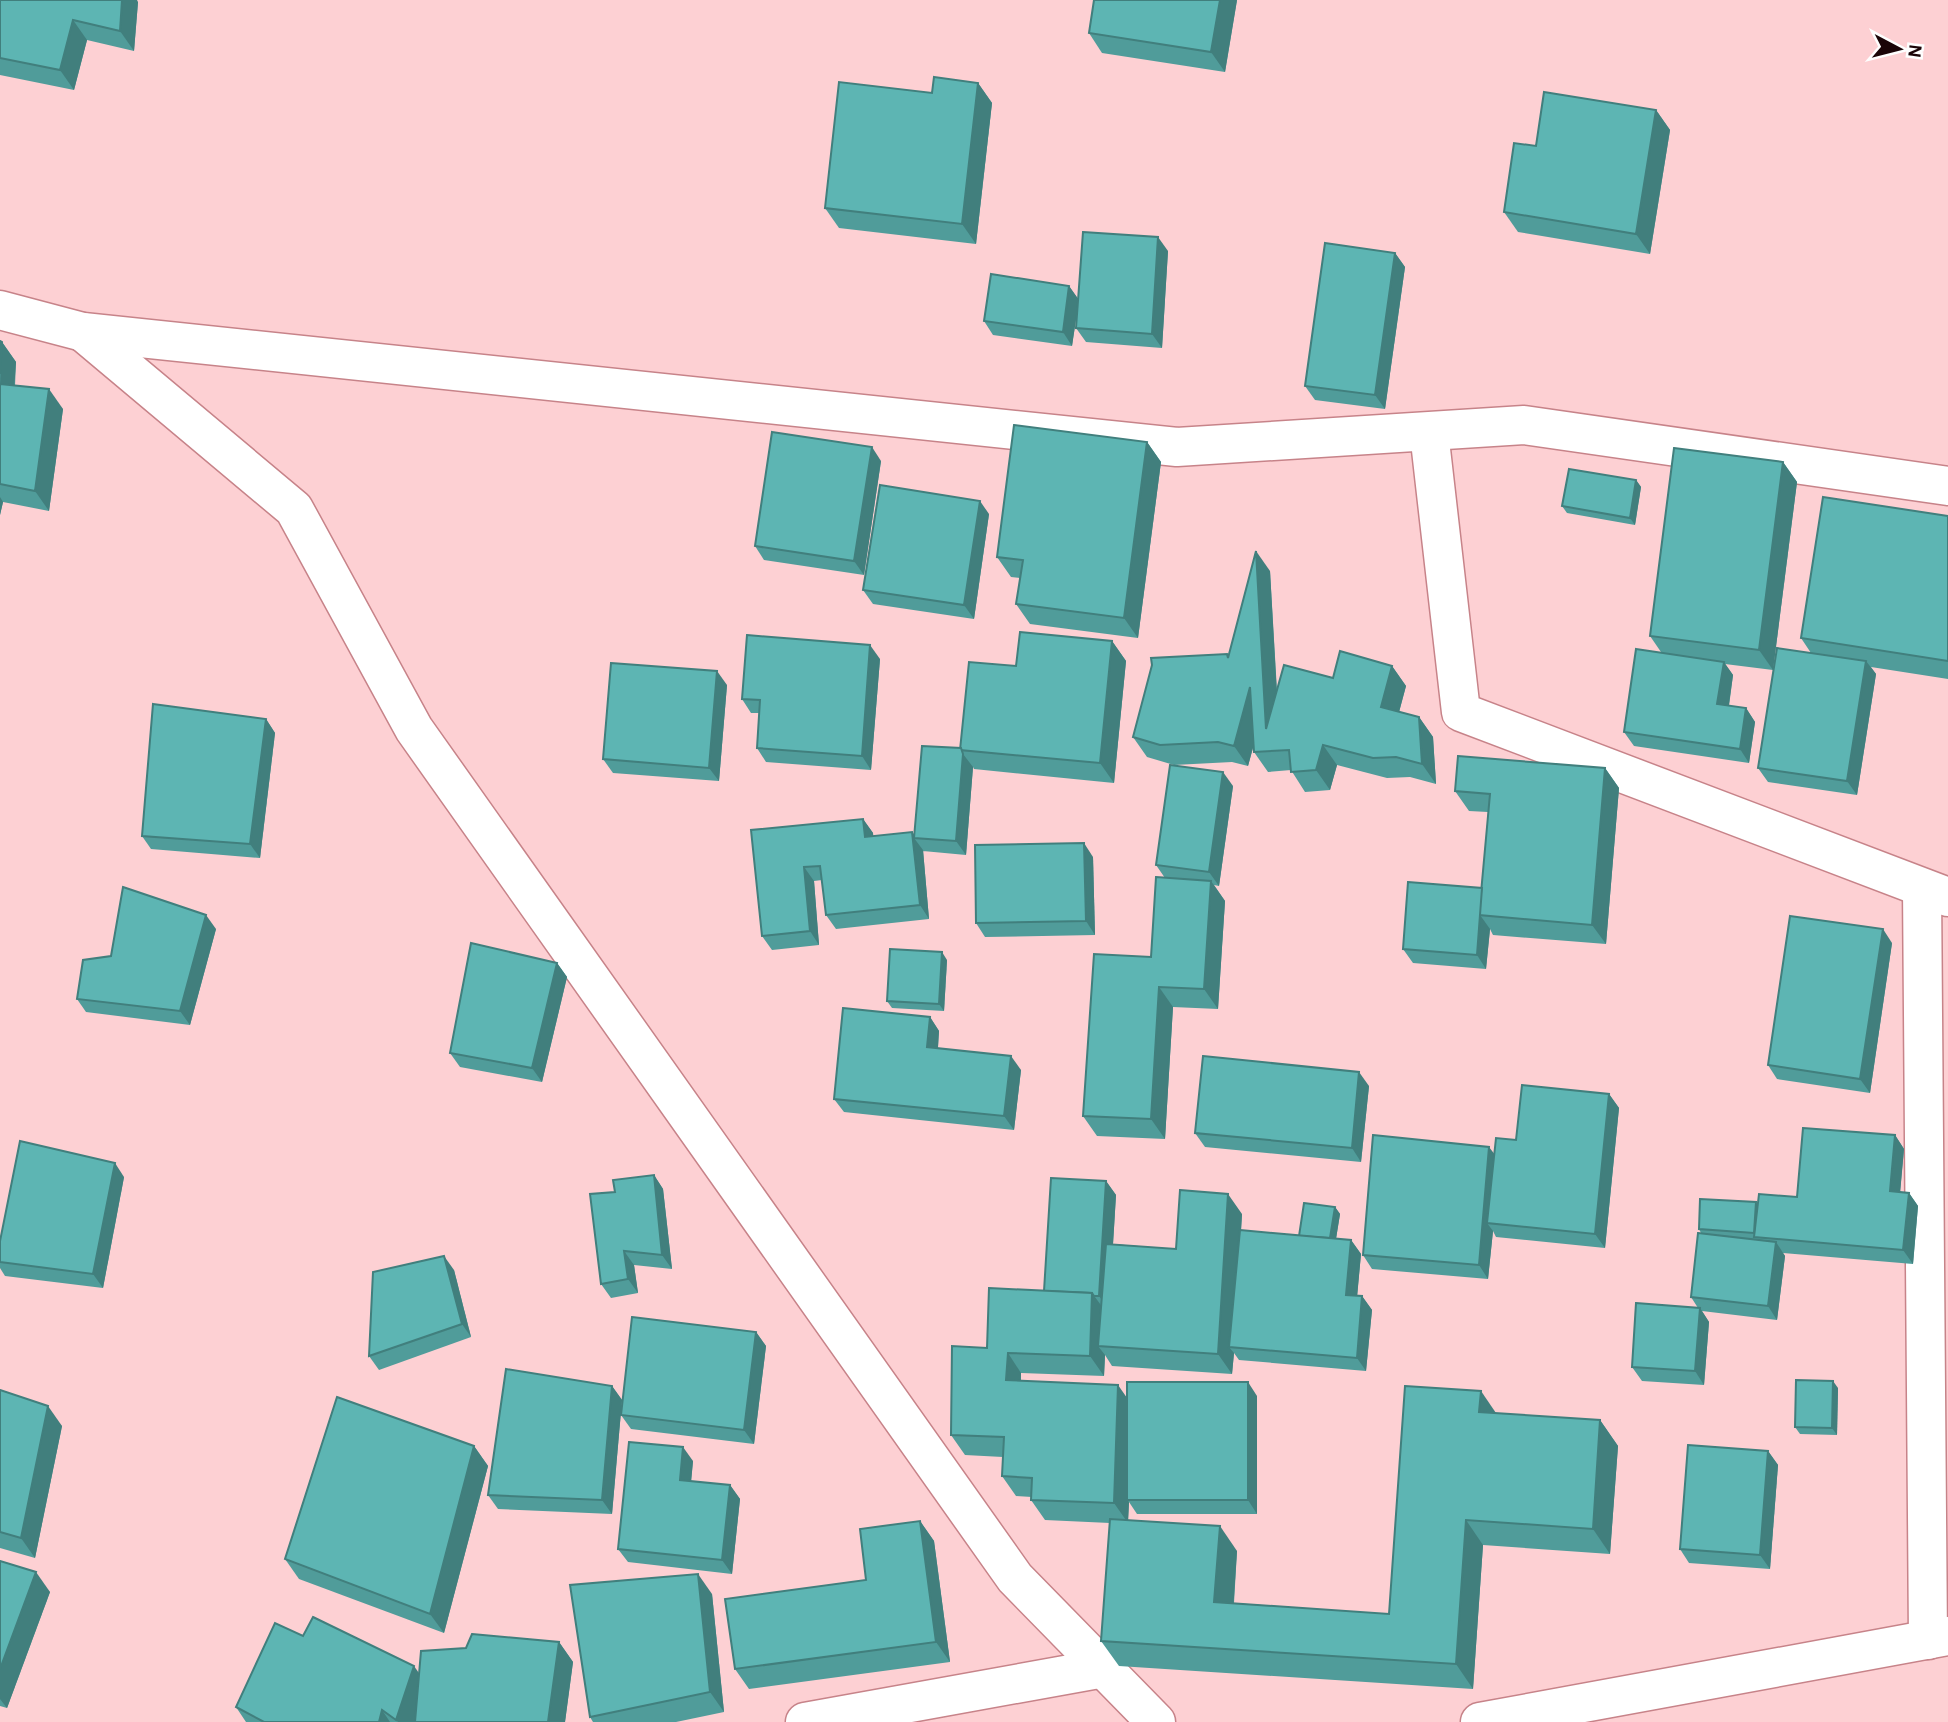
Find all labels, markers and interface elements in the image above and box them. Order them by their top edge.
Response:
north arrow [1864,14,1934,84]
text: N [1904,43,1925,59]

